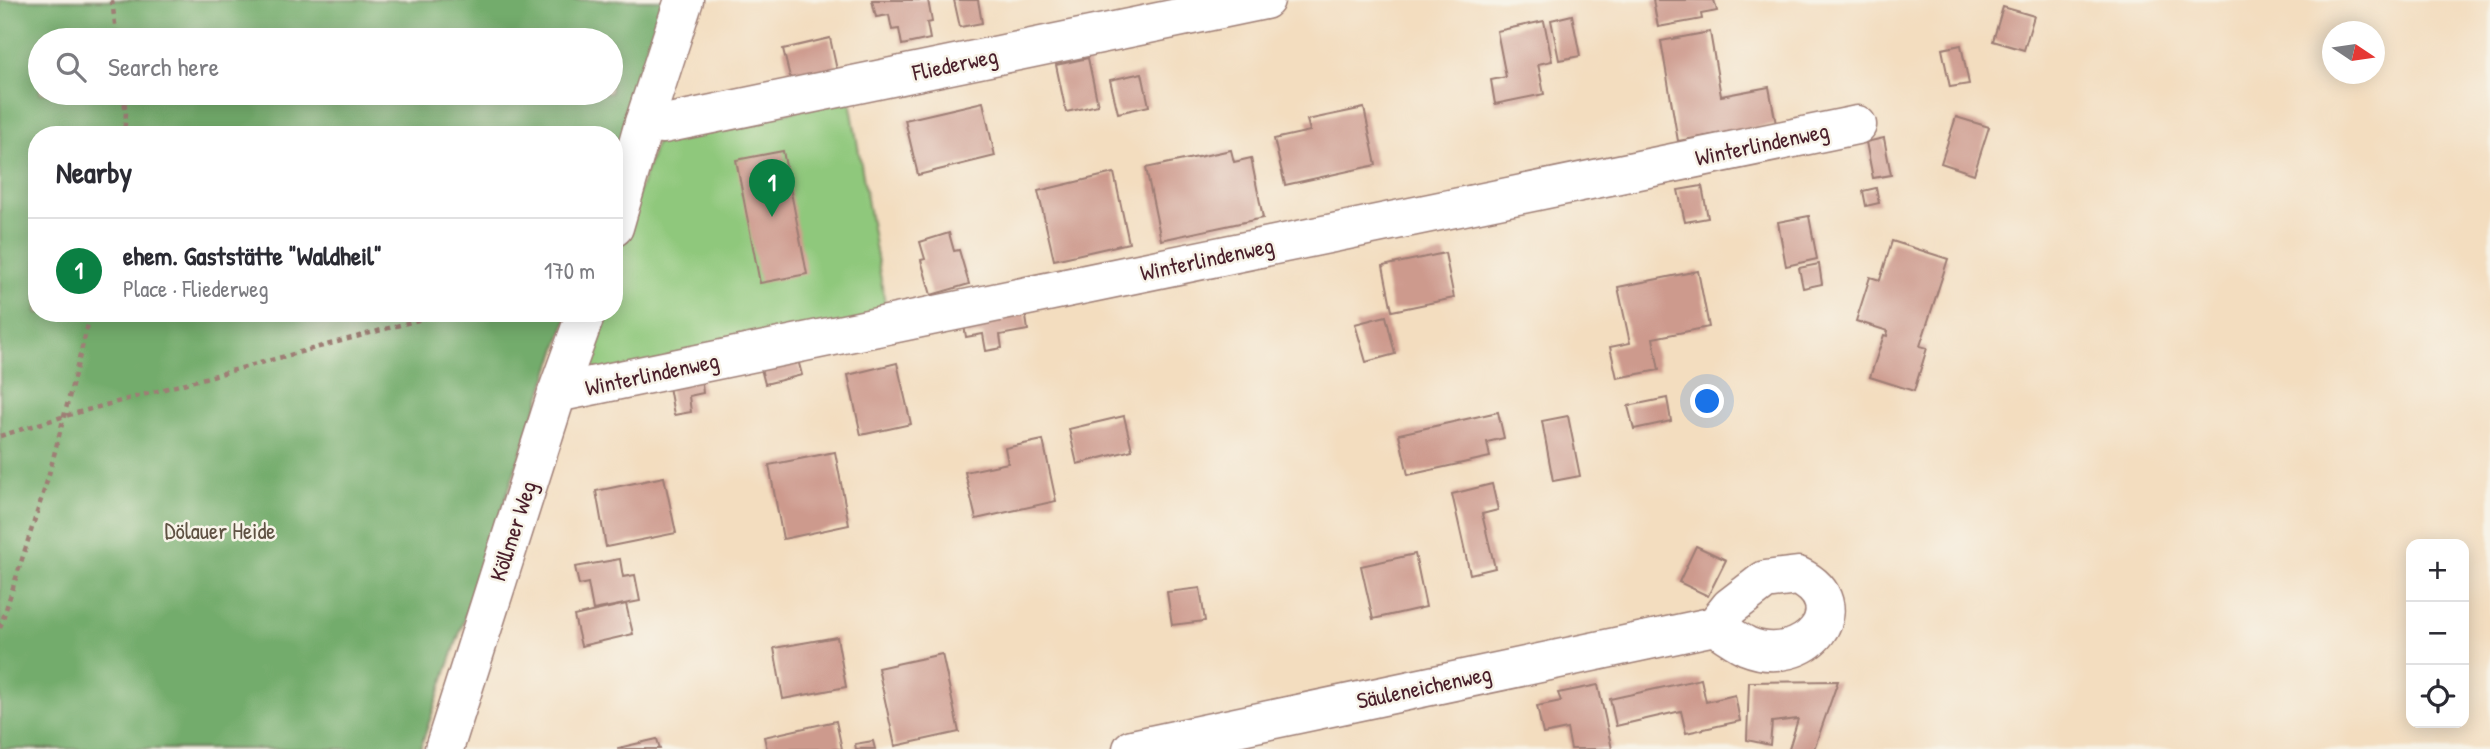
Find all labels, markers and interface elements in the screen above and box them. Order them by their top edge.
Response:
north arrow [2322,21,2385,84]
search box [28,28,623,105]
street label: Fliederweg [909,39,1000,88]
icon: search [52,48,90,86]
text: Search here [108,49,219,84]
street label: Winterlindenweg [1692,114,1832,173]
text: Nearby [56,152,132,192]
pin: 1 [749,159,795,217]
street label: Winterlindenweg [1137,229,1277,288]
text: ehem. Gaststätte "Waldheil" [123,238,382,273]
text: 1 [75,255,83,286]
text: 170 m [544,255,595,286]
text: Place · Fliederweg [123,273,269,304]
street label: Winterlindenweg [582,344,722,403]
your location [1690,384,1724,418]
street label: Köllmer Weg [482,477,543,585]
park label: Dölauer Heide [164,515,276,546]
map controls [2406,539,2469,728]
button: + [2406,539,2469,602]
button: − [2406,602,2469,665]
street label: Säuleneichenweg [1354,657,1494,716]
button: locate [2406,665,2469,728]

